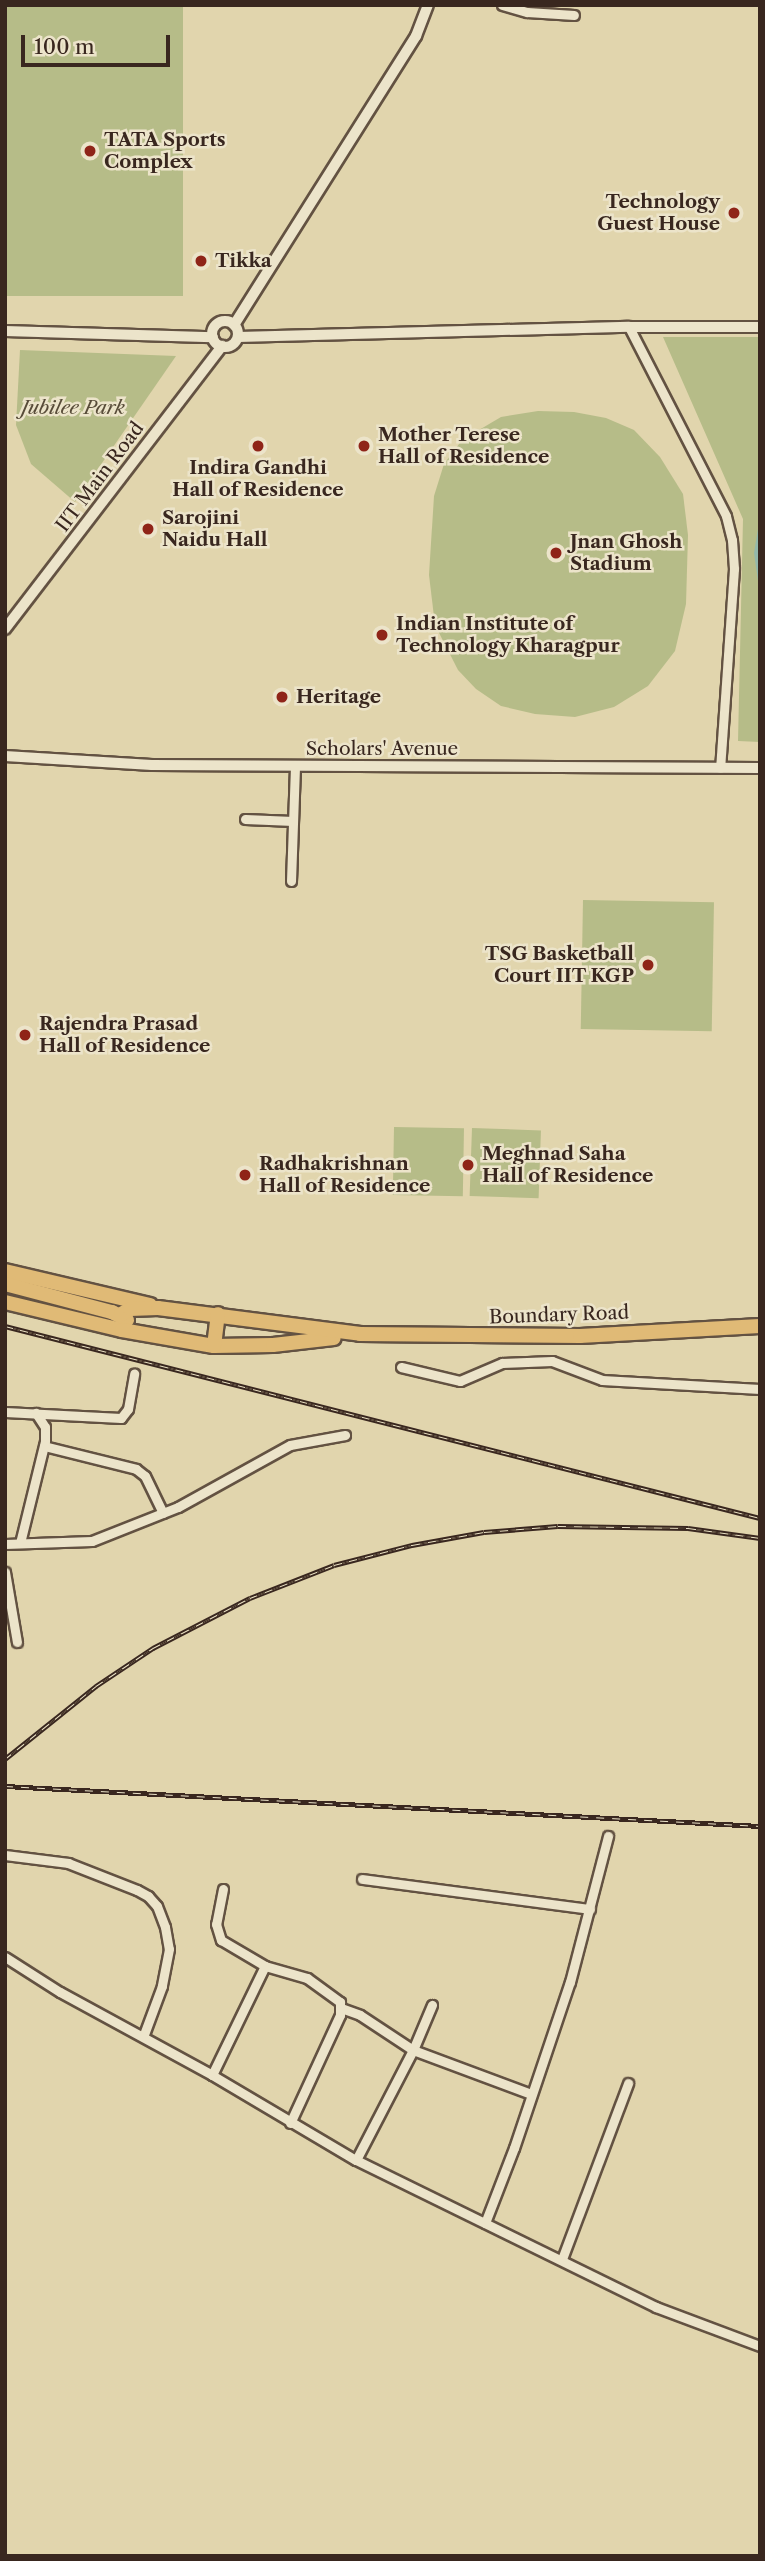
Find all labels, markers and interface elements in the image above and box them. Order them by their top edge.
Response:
scale bar [24,21,173,65]
text: 100 m [34,34,95,59]
place label: TATA Sports Complex [104,129,226,173]
marker: TATA Sports Complex [82,143,98,159]
place label: Technology Guest House [597,191,720,235]
marker: Technology Guest House [726,205,742,221]
place label: Tikka [215,250,272,272]
marker: Tikka [193,253,209,269]
park label: Jubilee Park [21,397,125,419]
street label: IIT Main Road [51,417,149,537]
place label: Mother Terese Hall of Residence [378,424,549,468]
marker: Indira Gandhi Hall of Residence [250,438,266,454]
marker: Mother Terese Hall of Residence [356,438,372,454]
place label: Indira Gandhi Hall of Residence [172,457,344,501]
place label: Sarojini Naidu Hall [162,507,267,551]
marker: Sarojini Naidu Hall [140,521,156,537]
place label: Jnan Ghosh Stadium [570,531,682,575]
marker: Jnan Ghosh Stadium [548,545,564,561]
place label: Indian Institute of Technology Kharagpur [396,613,620,657]
marker: Indian Institute of Technology Kharagpur [374,627,390,643]
place label: Heritage [296,686,381,708]
marker: Heritage [274,689,290,705]
street label: Scholars' Avenue [305,738,459,760]
place label: TSG Basketball Court IIT KGP [485,943,634,987]
marker: TSG Basketball Court IIT KGP [640,957,656,973]
place label: Rajendra Prasad Hall of Residence [39,1013,210,1057]
marker: Rajendra Prasad Hall of Residence [17,1027,33,1043]
place label: Meghnad Saha Hall of Residence [482,1143,653,1187]
place label: Radhakrishnan Hall of Residence [259,1153,430,1197]
marker: Meghnad Saha Hall of Residence [460,1157,476,1173]
marker: Radhakrishnan Hall of Residence [237,1167,253,1183]
street label: Boundary Road [488,1301,630,1329]

